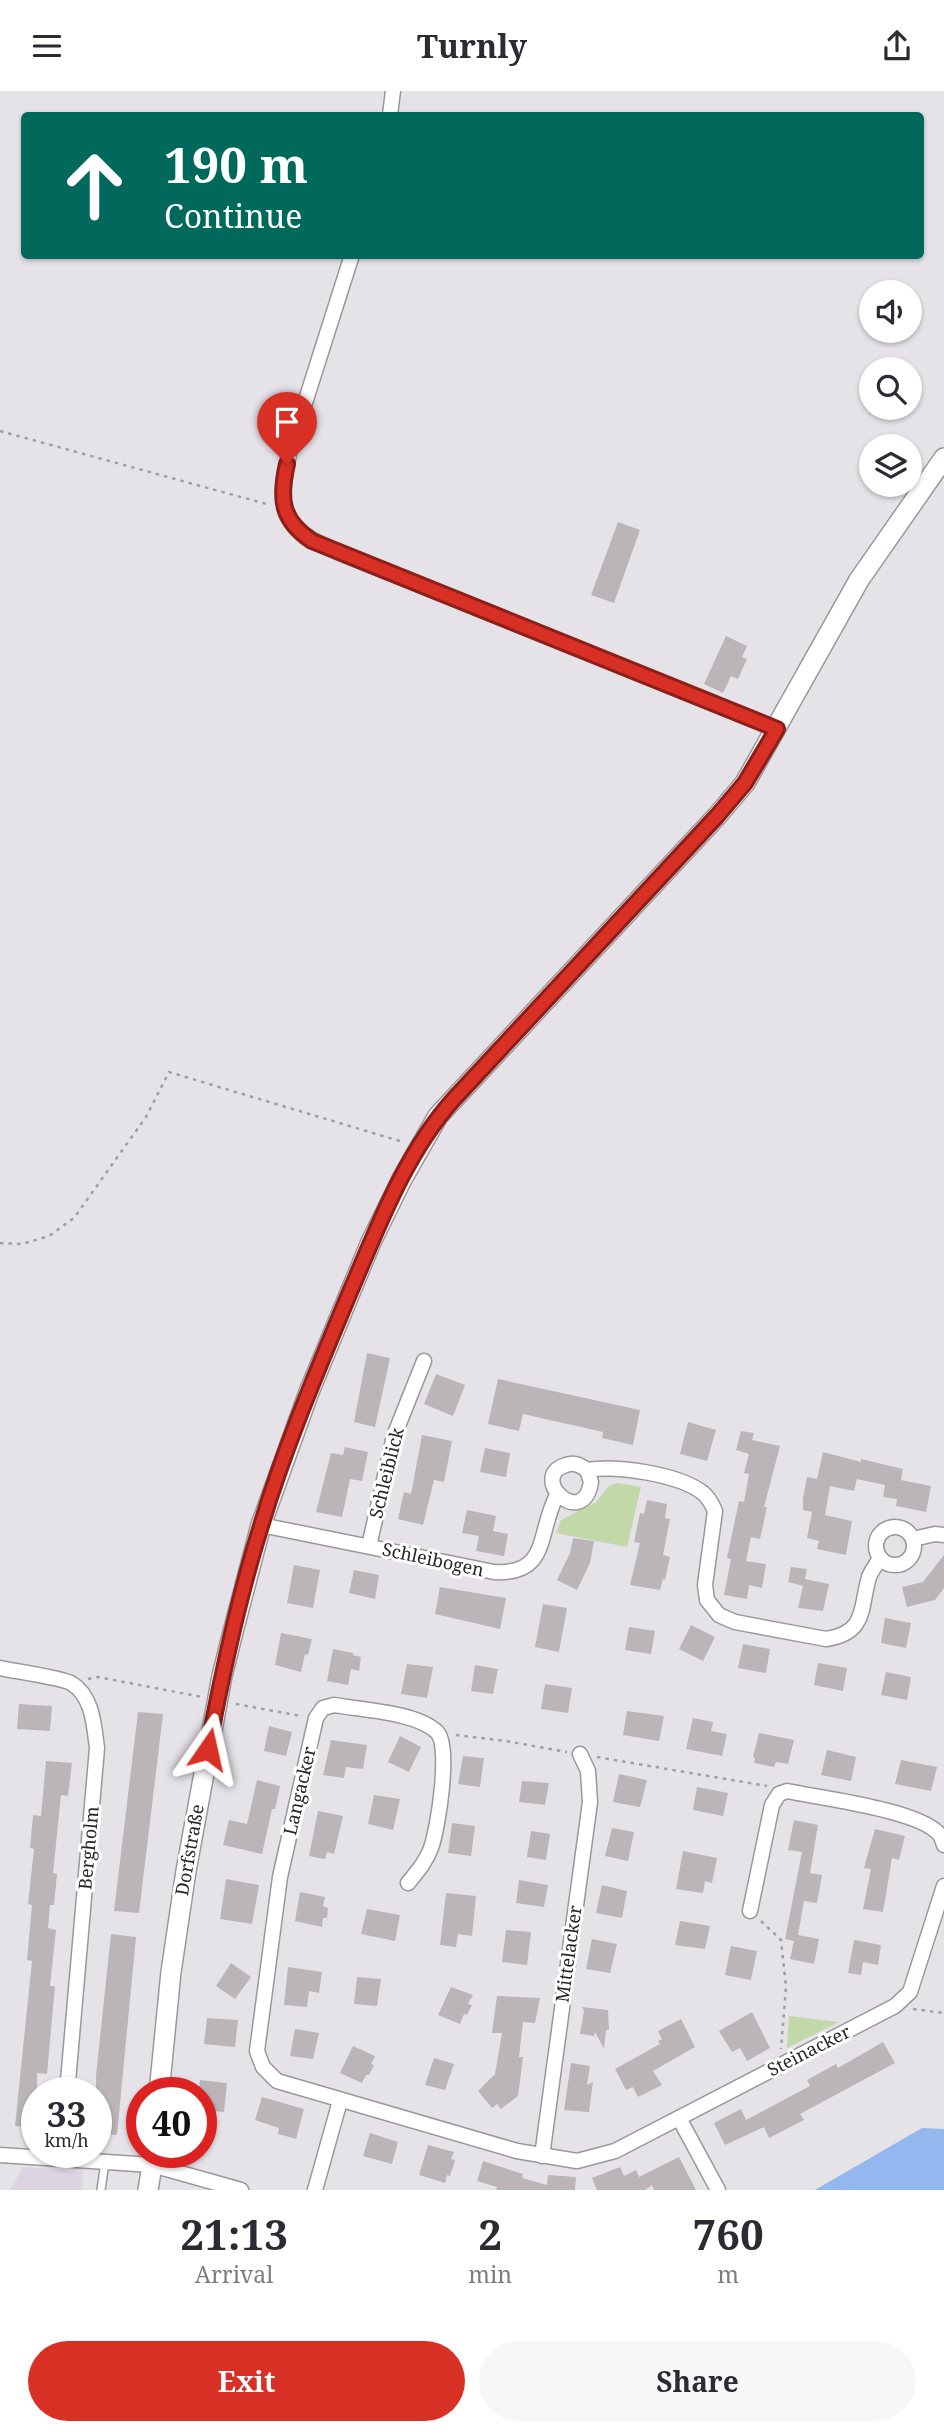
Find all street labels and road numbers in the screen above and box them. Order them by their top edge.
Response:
street label: Schleiblick [363,1424,409,1521]
street label: Schleibogen [380,1537,487,1582]
street label: Langacker [277,1744,321,1837]
street label: Dorfstraße [169,1802,209,1897]
street label: Bergholm [72,1805,104,1891]
street label: Mittelacker [549,1903,587,2004]
street label: Steinacker [763,2019,855,2081]

